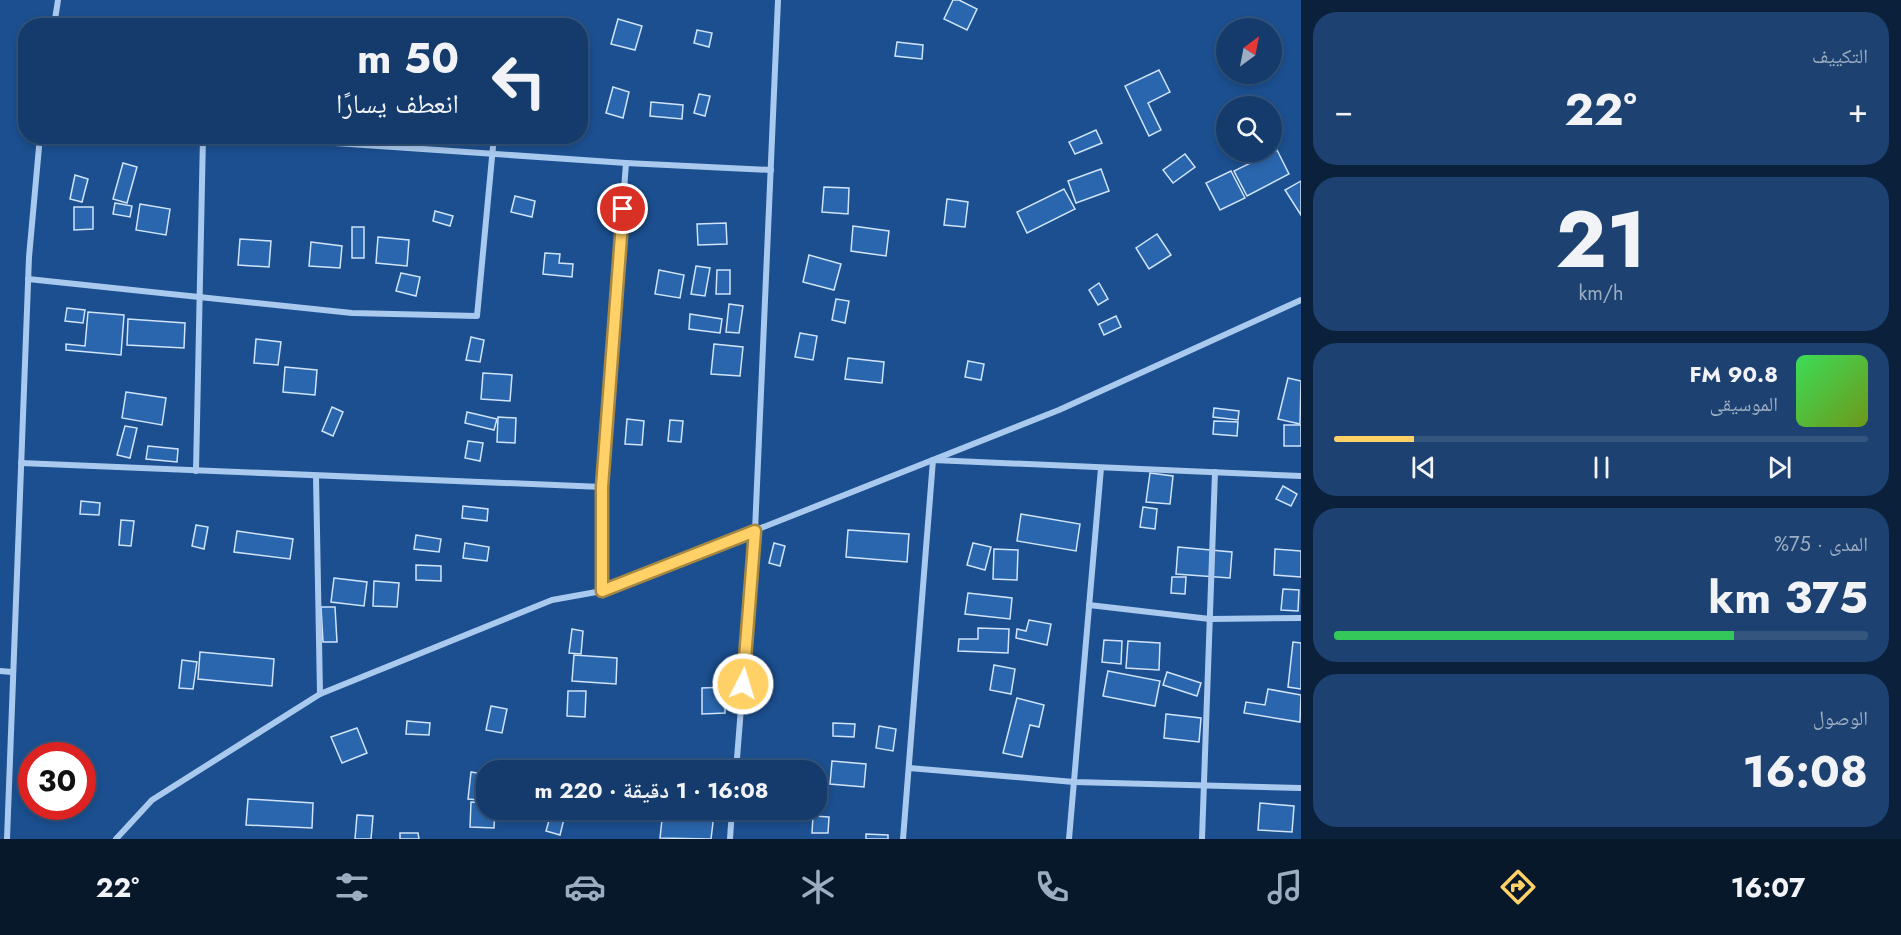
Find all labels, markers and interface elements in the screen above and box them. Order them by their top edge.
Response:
north arrow [1216,18,1282,84]
map controls [1216,18,1282,162]
text: 50 m [357,28,459,89]
icon: left [480,42,558,120]
text: التكييف [1812,42,1868,71]
text: 22° [1564,77,1637,142]
text: انعطف يسارًا [336,84,459,123]
text: − [1334,87,1353,134]
text: + [1848,87,1868,134]
button: search [1216,96,1282,162]
pin [597,183,648,234]
text: 21 [1556,184,1646,296]
icon: arrive [606,192,639,225]
text: km/h [1578,279,1624,308]
text: 90.8 FM [1689,358,1778,390]
text: الموسيقى [1710,390,1778,419]
icon: previous [1407,451,1440,484]
icon: pause [1585,451,1618,484]
icon: next [1763,451,1796,484]
text: المدى · 75% [1774,530,1868,559]
text: 375 km [1708,565,1868,630]
position arrow [711,652,775,716]
text: الوصول [1813,704,1868,733]
text: 16:08 [1742,739,1868,804]
speed limit sign: 30 [18,742,96,820]
text: 16:08 · 1 دقيقة · 220 m [534,774,769,806]
icon: filters [331,866,373,908]
icon: car [564,866,606,908]
icon: climate [797,866,839,908]
icon: phone [1031,866,1073,908]
icon: music [1264,866,1306,908]
icon: directions [1497,866,1539,908]
text: 22° [96,868,139,907]
text: 16:07 [1731,868,1805,907]

